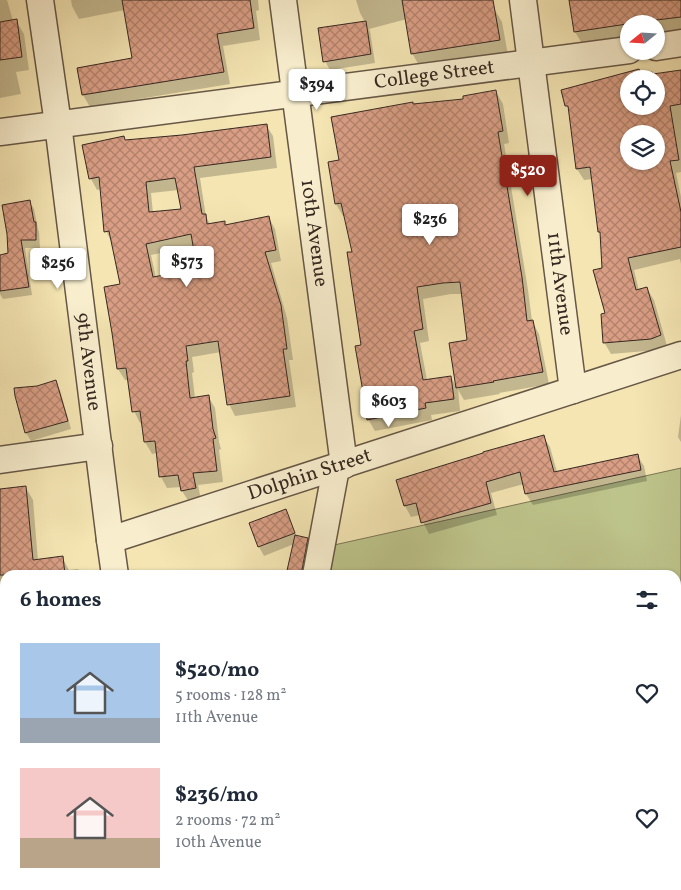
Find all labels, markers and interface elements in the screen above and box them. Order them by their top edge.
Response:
north arrow [620,15,665,60]
map controls [620,15,665,170]
street label: College Street [372,54,496,97]
pin: $394 [287,68,347,111]
button: locate [620,70,665,115]
text: $394 [299,74,335,96]
button: layers [620,125,665,170]
pin: $520 [498,154,558,197]
text: $520 [511,160,545,182]
street label: 10th Avenue [293,178,334,288]
pin: $236 [400,204,460,246]
text: $236 [413,209,447,231]
street label: 11th Avenue [539,230,580,337]
pin: $573 [157,246,217,288]
pin: $256 [28,248,88,290]
text: $573 [171,251,203,273]
text: $256 [41,253,75,275]
street label: 9th Avenue [68,311,108,413]
pin: $603 [359,386,419,428]
text: $603 [371,391,407,413]
street label: Dolphin Street [244,442,375,508]
text: 6 homes [20,586,101,615]
icon: filters [633,586,661,614]
text: $520/mo [175,656,259,685]
icon: home [60,663,120,723]
icon: heart [633,679,661,707]
text: 5 rooms · 128 m² [175,685,286,707]
text: 11th Avenue [175,707,258,729]
text: $236/mo [175,781,258,810]
icon: home [60,788,120,848]
icon: heart [633,804,661,832]
text: 2 rooms · 72 m² [175,810,280,832]
text: 10th Avenue [175,832,262,854]

